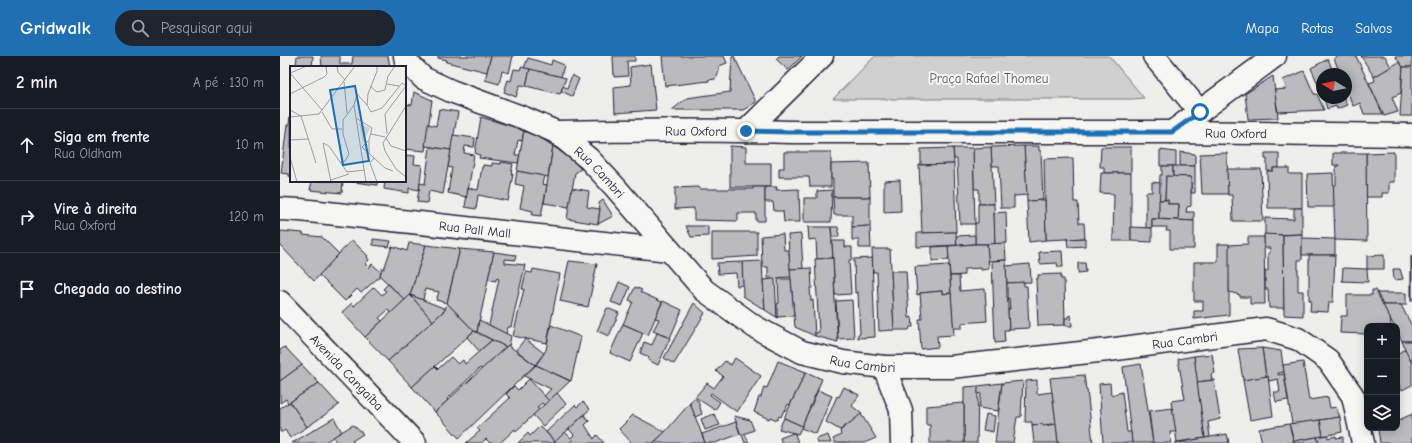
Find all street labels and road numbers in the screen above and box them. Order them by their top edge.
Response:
street label: Rua Oxford [665,123,727,139]
street label: Rua Oxford [1205,125,1267,141]
street label: Rua Cambri [571,143,628,201]
street label: Rua Pall Mall [438,218,512,241]
street label: Rua Cambri [1151,328,1219,352]
street label: Avenida Cangaíba [307,331,387,414]
street label: Rua Cambri [828,352,896,375]

